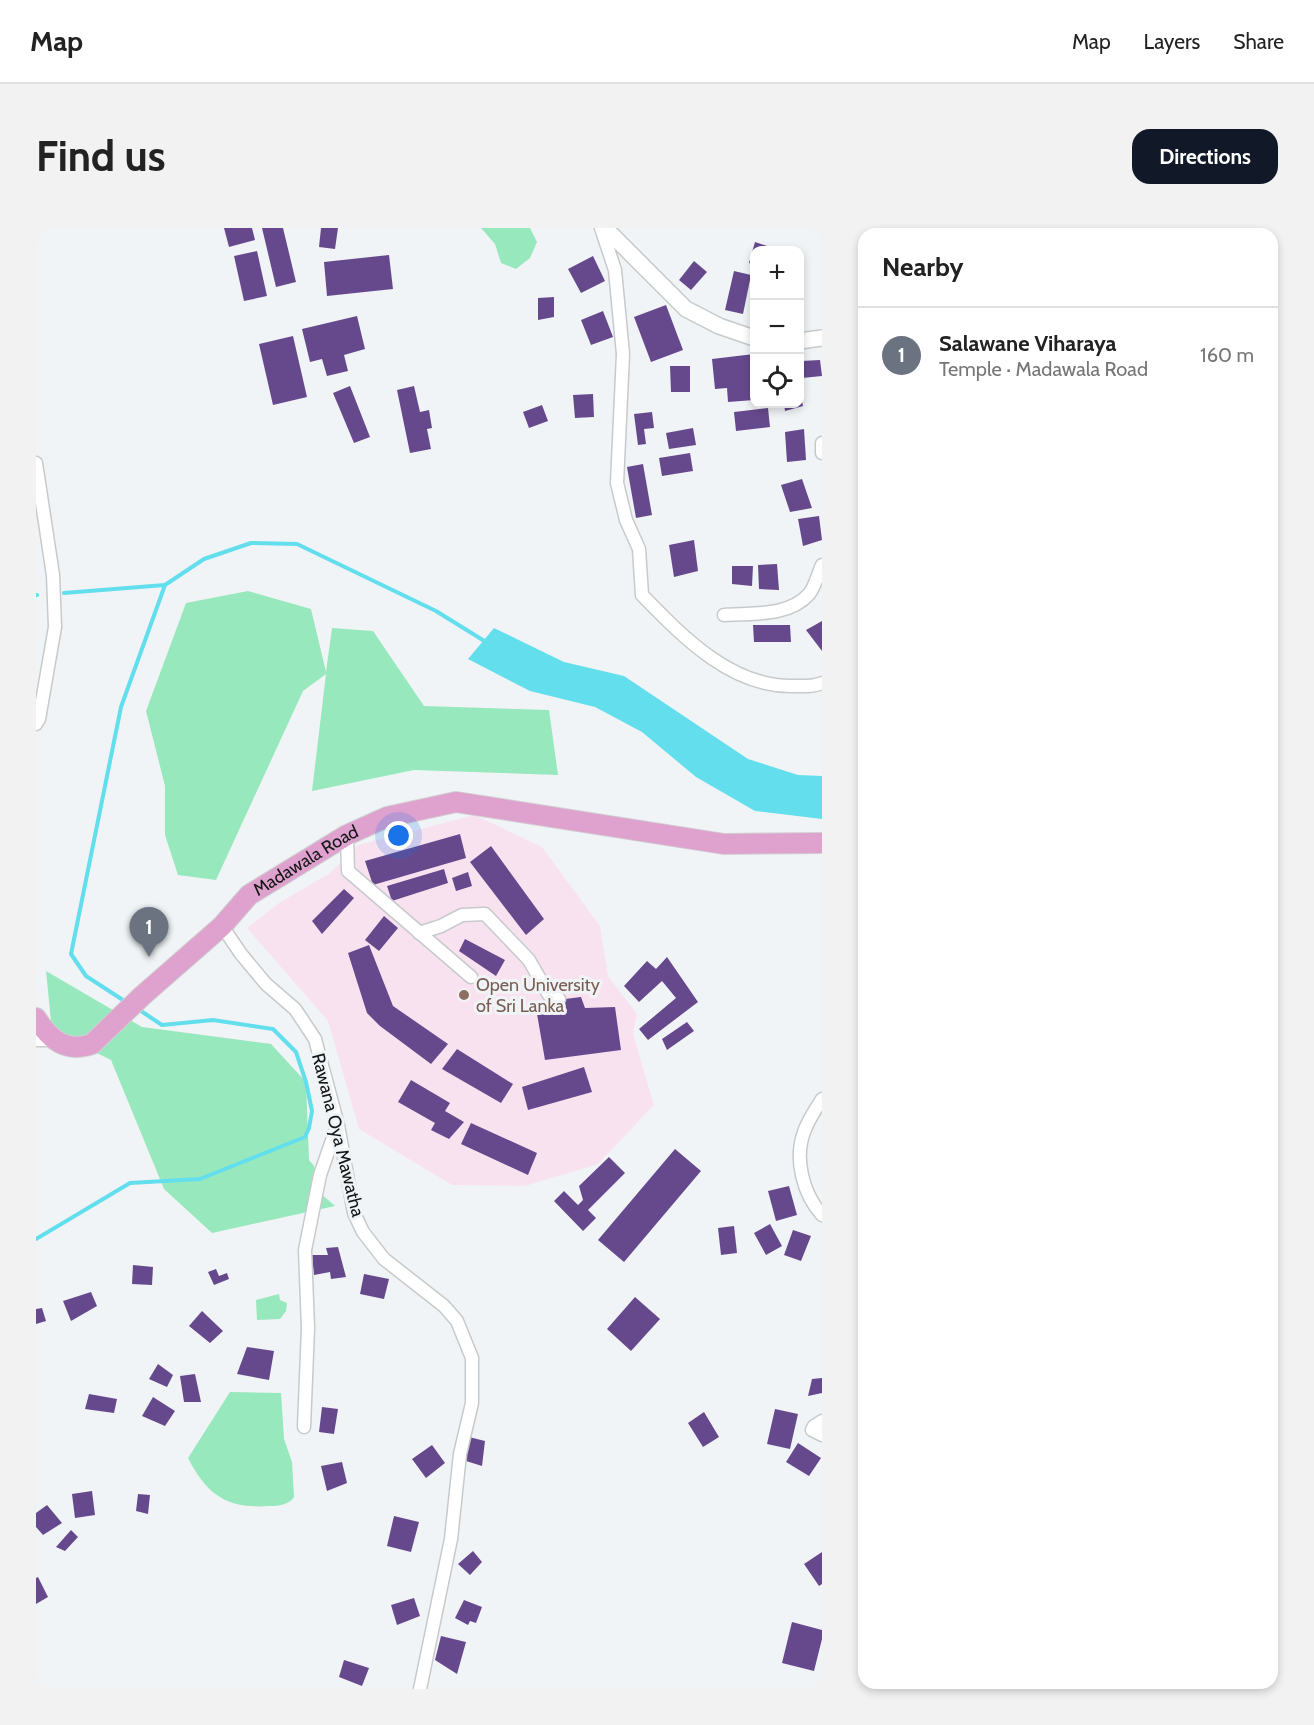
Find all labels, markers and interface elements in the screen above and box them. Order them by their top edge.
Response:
text: Map [30,24,83,58]
text: Map [1072,29,1111,54]
text: Layers [1144,29,1200,54]
text: Share [1233,29,1284,54]
button: Directions [1132,129,1278,184]
text: Find us [36,130,165,182]
map controls [750,246,804,408]
button: + [750,246,804,300]
text: Nearby [882,251,963,283]
button: − [750,300,804,354]
text: Salawane Viharaya [939,330,1117,357]
text: 1 [898,343,905,367]
text: 160 m [1200,343,1254,367]
button: locate [750,354,804,408]
text: Temple · Madawala Road [939,357,1148,381]
street label: Madawala Road [249,820,362,901]
your location [384,821,413,850]
pin: 1 [130,908,168,957]
place label: Open University of Sri Lanka [476,974,600,1017]
marker: Open University of Sri Lanka [457,988,471,1002]
street label: Rawana Oya Mawatha [307,1051,369,1219]

